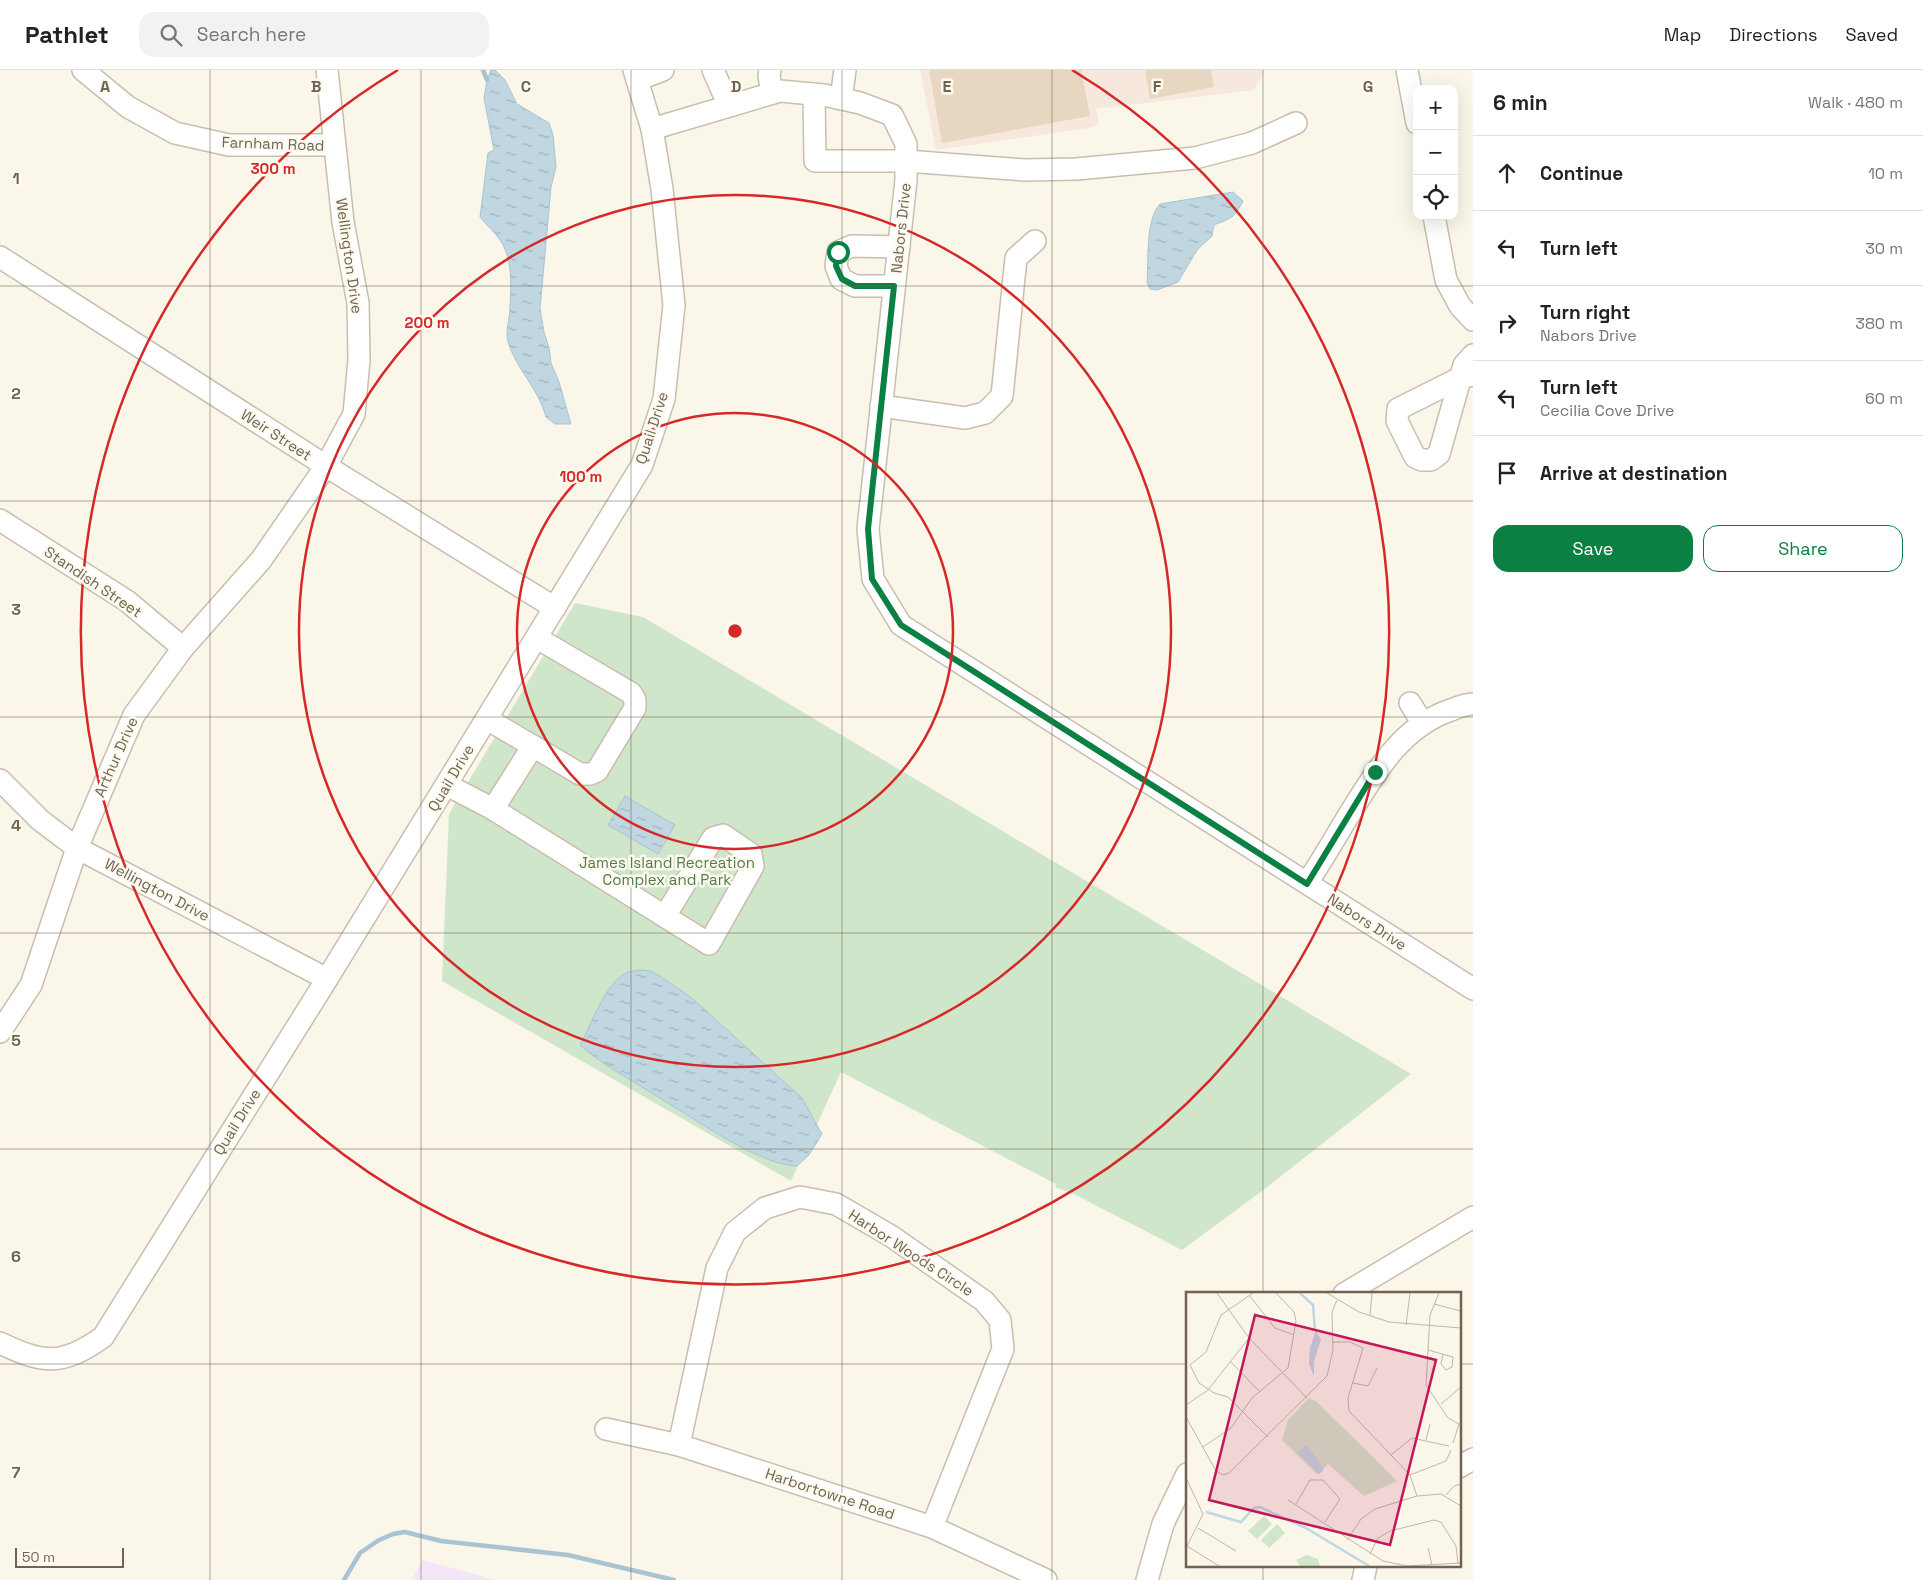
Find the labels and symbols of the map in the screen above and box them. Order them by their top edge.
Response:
text: A [100,76,110,97]
text: B [311,76,321,97]
text: C [521,76,531,97]
text: D [731,76,741,97]
text: E [943,76,952,97]
text: F [1153,76,1162,97]
text: G [1363,76,1373,97]
street label: Farnham Road [221,132,325,155]
text: 300 m [250,159,296,178]
text: 1 [12,168,20,189]
street label: Nabors Drive [886,182,915,274]
street label: Wellington Drive [332,197,367,315]
route start [827,241,850,264]
text: 200 m [405,313,449,332]
text: 2 [11,383,21,404]
street label: Quail Drive [631,389,672,466]
street label: Weir Street [237,405,315,465]
text: 100 m [560,467,602,486]
street label: Standish Street [41,542,146,621]
text: 3 [11,599,21,620]
centre of rings [726,622,744,640]
street label: Arthur Drive [89,714,142,800]
street label: Quail Drive [423,741,478,815]
route end [1364,761,1387,784]
text: 4 [11,815,21,836]
park label: James Island Recreation Complex and Park [579,853,755,889]
street label: Wellington Drive [101,854,213,925]
street label: Nabors Drive [1324,889,1411,954]
text: 5 [11,1030,21,1051]
street label: Quail Drive [209,1085,265,1159]
street label: Harbor Woods Circle [845,1205,978,1300]
text: 6 [11,1246,21,1267]
inset map [1186,1292,1460,1568]
text: 7 [12,1462,21,1483]
street label: Harbortowne Road [763,1464,897,1523]
scale bar [15,1545,124,1568]

